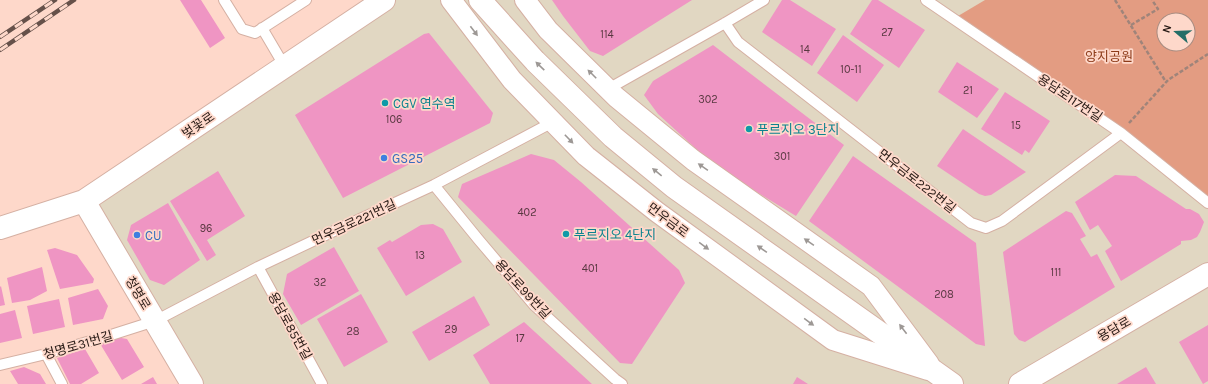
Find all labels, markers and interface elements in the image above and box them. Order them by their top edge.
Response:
north arrow [1156,12,1196,52]
text: N [1160,23,1174,35]
one-way arrow [470,26,478,36]
house number: 27 [881,26,893,39]
house number: 114 [600,28,614,41]
house number: 14 [800,43,810,56]
park label: 양지공원 [1085,49,1133,64]
one-way arrow [535,61,545,71]
house number: 10-11 [840,63,862,76]
one-way arrow [587,70,597,79]
street label: 용담로117번길 [1035,71,1105,125]
house number: 21 [963,84,973,97]
house number: 302 [698,93,718,106]
place label: CGV 연수역 [393,96,456,111]
marker: CGV 연수역 [380,98,390,108]
street label: 벚꽃로 [179,109,217,141]
house number: 106 [386,113,402,126]
house number: 15 [1011,119,1021,132]
place label: 푸르지오 3단지 [757,122,840,137]
marker: 푸르지오 3단지 [744,124,754,134]
one-way arrow [564,134,574,144]
street label: 먼우금로222번길 [875,146,959,216]
house number: 301 [774,150,790,163]
place label: GS25 [392,151,423,166]
marker: GS25 [379,153,389,163]
one-way arrow [697,163,708,171]
one-way arrow [651,168,662,177]
street label: 먼우금로221번길 [310,196,398,248]
street label: 먼우금로 [644,200,692,240]
house number: 402 [517,206,537,219]
house number: 96 [200,222,212,235]
place label: 푸르지오 4단지 [574,227,656,242]
place label: CU [145,228,161,243]
marker: 푸르지오 4단지 [561,229,571,239]
marker: CU [132,230,142,240]
one-way arrow [803,238,814,246]
one-way arrow [698,242,709,250]
one-way arrow [756,245,767,253]
house number: 13 [415,249,425,262]
street label: 용담로99번길 [492,256,554,322]
house number: 401 [582,262,598,275]
house number: 111 [1051,266,1061,279]
street label: 청명로 [122,274,154,312]
house number: 32 [314,276,326,289]
house number: 208 [934,288,954,301]
street label: 용담로85번길 [265,290,315,362]
street label: 용담로 [1095,314,1133,344]
one-way arrow [804,318,814,326]
house number: 29 [445,323,457,336]
one-way arrow [899,324,907,335]
house number: 28 [346,325,360,338]
street label: 청명로31번길 [41,328,115,362]
house number: 17 [516,332,524,345]

